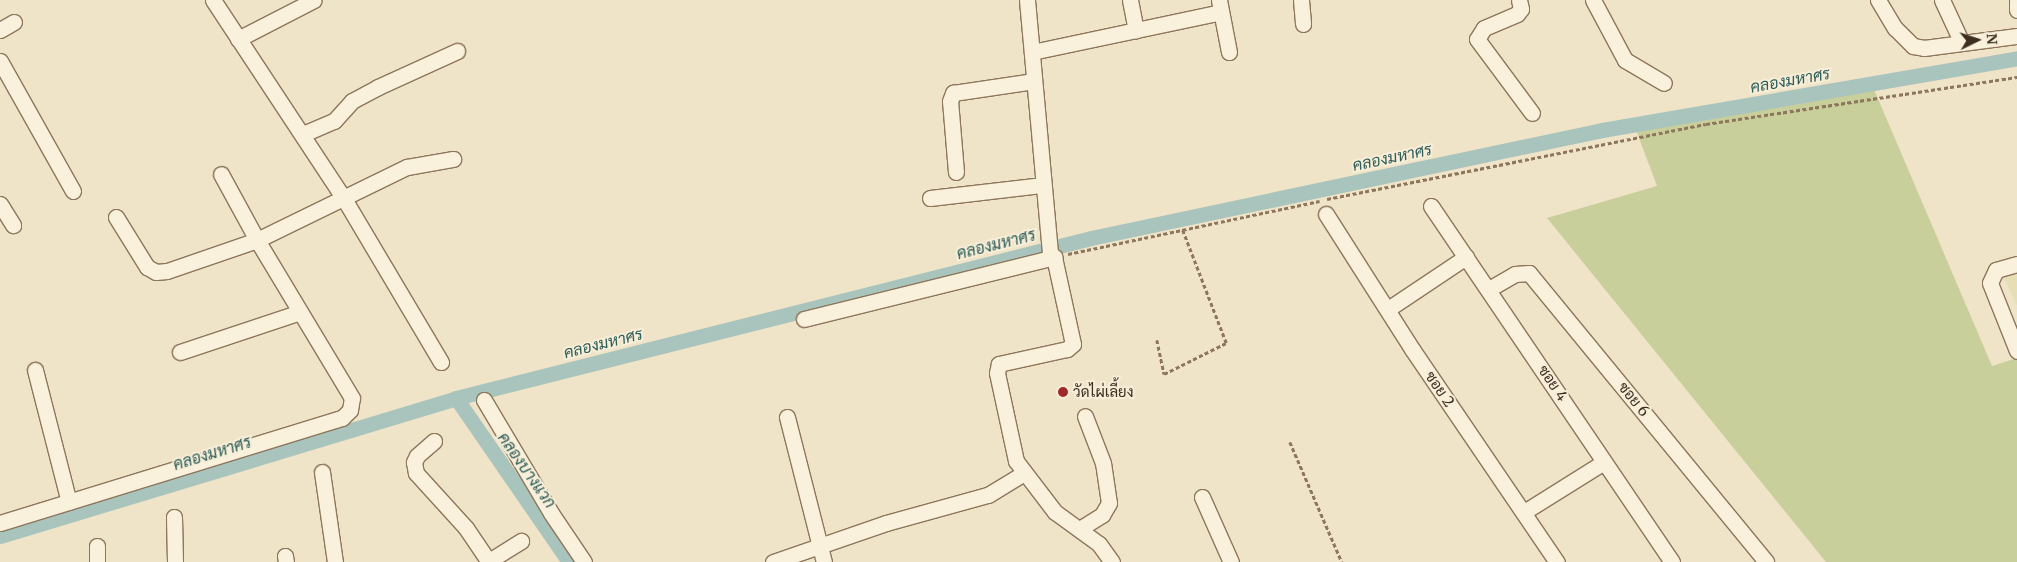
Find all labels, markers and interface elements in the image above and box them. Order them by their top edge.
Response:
north arrow [1952,15,2002,65]
text: N [1983,33,2001,45]
water label: คลองมหาศร [1749,64,1831,96]
water label: คลองมหาศร [1351,139,1433,175]
water label: คลองมหาศร [955,225,1037,263]
water label: คลองมหาศร [562,324,644,362]
street label: ซอย 4 [1535,362,1571,404]
street label: ซอย 2 [1422,368,1458,410]
street label: ซอย 6 [1615,378,1653,420]
place label: วัดไผ่เลี้ยง [1073,383,1133,401]
marker: วัดไผ่เลี้ยง [1057,386,1069,398]
water label: คลองบางแวก [494,429,560,511]
water label: คลองมหาศร [171,432,253,474]

